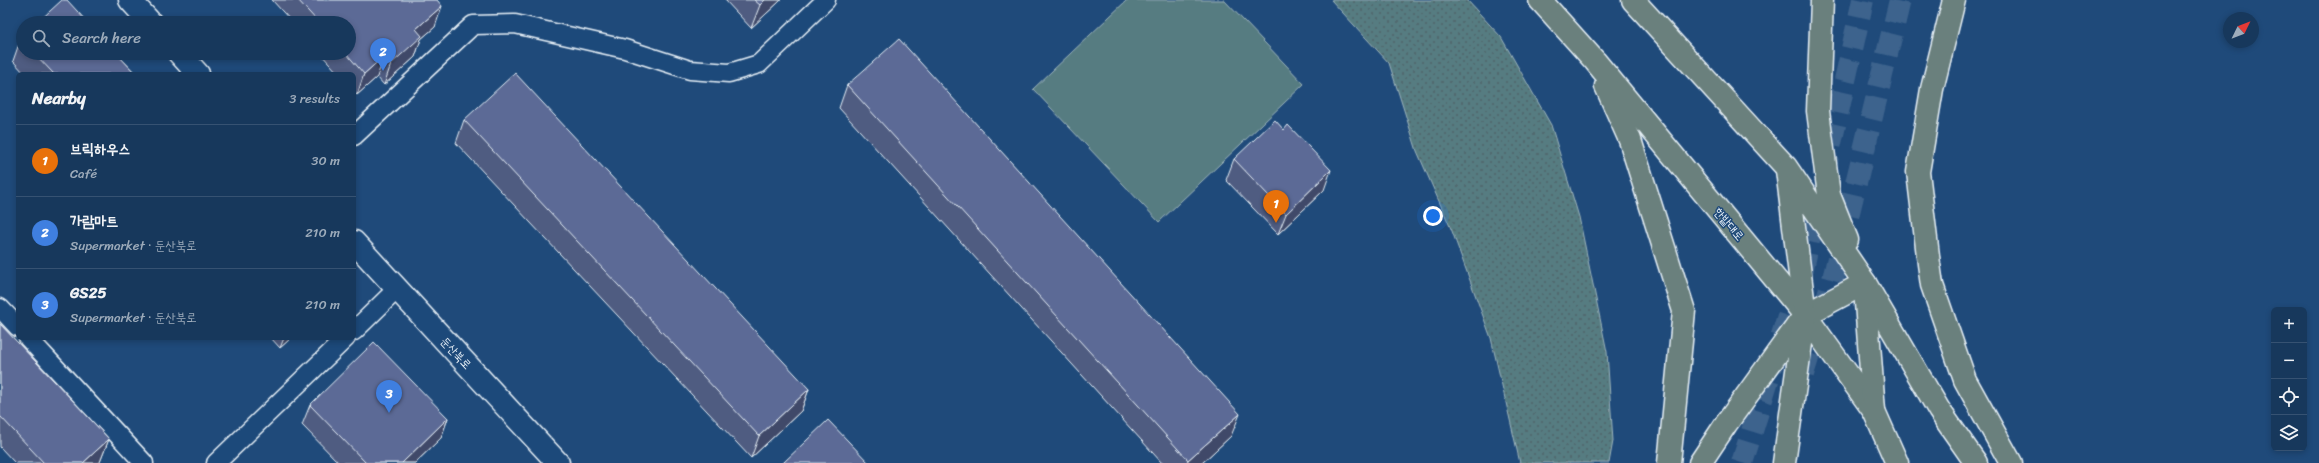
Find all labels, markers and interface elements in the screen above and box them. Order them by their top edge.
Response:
north arrow [2223,12,2259,48]
search box [16,16,356,60]
text: Search here [62,25,141,51]
icon: search [30,27,52,49]
pin: 2 [370,38,396,71]
text: Nearby [32,83,86,113]
text: 3 results [289,87,340,110]
text: 브릭하우스 [70,136,130,162]
text: 1 [42,149,48,172]
text: 30 m [311,149,340,172]
text: Café [70,162,97,185]
pin: 1 [1263,190,1289,223]
street label: 한밭대로 [1708,202,1750,246]
your location [1423,206,1443,226]
text: 가람마트 [70,208,118,234]
text: 2 [41,221,49,244]
text: 210 m [305,221,340,244]
text: Supermarket · 둔산북로 [70,234,197,257]
text: GS25 [70,280,107,306]
text: 3 [41,293,49,316]
text: 210 m [305,293,340,316]
text: Supermarket · 둔산북로 [70,306,197,329]
map controls [2271,307,2307,451]
button: + [2271,307,2307,343]
street label: 둔산북로 [435,331,477,375]
button: − [2271,343,2307,379]
button: locate [2271,379,2307,415]
pin: 3 [376,380,402,413]
button: layers [2271,415,2307,451]

